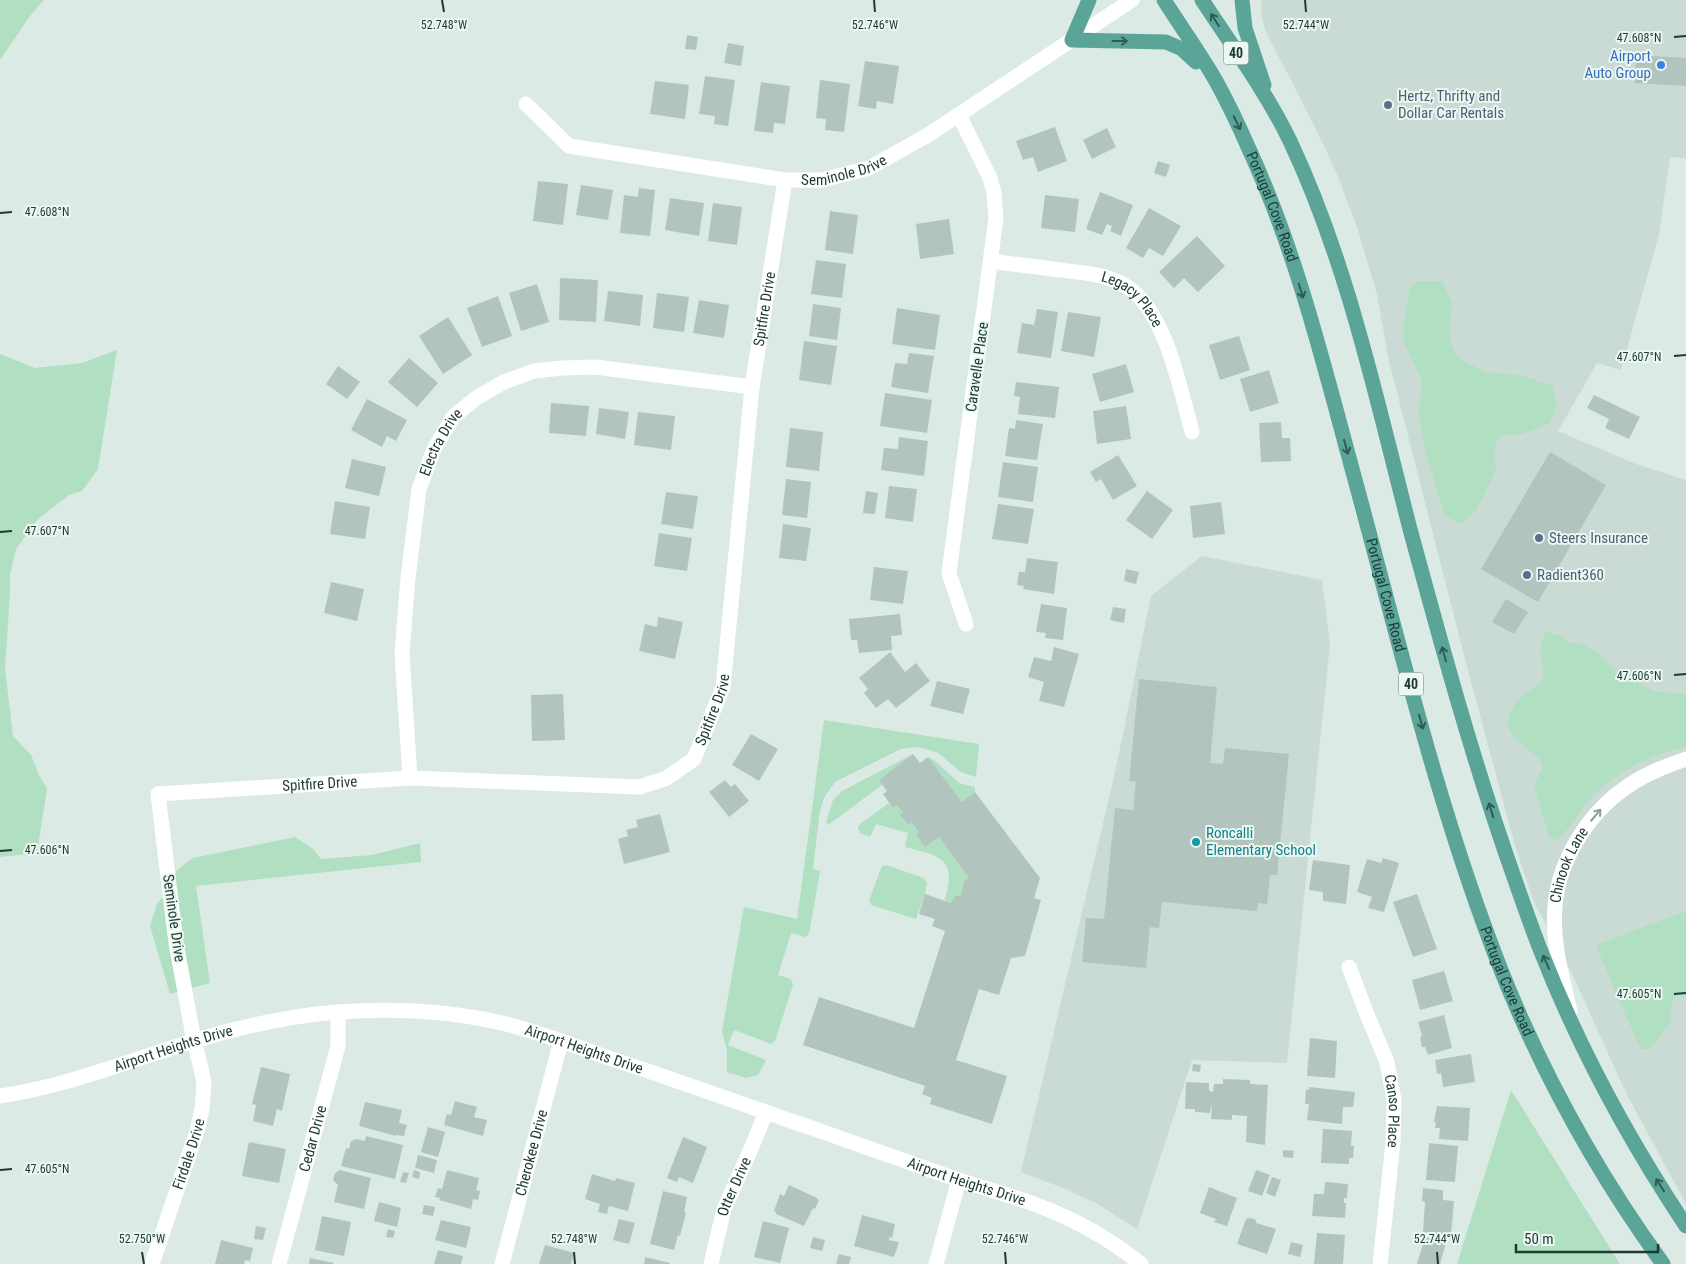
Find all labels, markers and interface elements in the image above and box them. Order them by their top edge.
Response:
one-way arrow [1210,14,1220,28]
text: 52.748°W [421,18,467,32]
text: 52.746°W [852,18,898,32]
text: 52.744°W [1283,18,1329,32]
text: 47.608°N [1617,31,1661,45]
one-way arrow [1112,36,1128,46]
road number: 40 [1224,42,1248,64]
place label: Airport Auto Group [1584,47,1651,82]
marker: Airport Auto Group [1655,59,1667,71]
place label: Hertz, Thrifty and Dollar Car Rentals [1398,87,1504,122]
marker: Hertz, Thrifty and Dollar Car Rentals [1382,99,1394,111]
one-way arrow [1232,116,1242,131]
street label: Portugal Cove Road [1242,149,1301,264]
street label: Seminole Drive [801,151,890,189]
text: 47.608°N [25,205,69,219]
street label: Legacy Place [1099,268,1166,330]
street label: Spitfire Drive [750,270,779,348]
one-way arrow [1297,283,1307,299]
street label: Caravelle Place [962,321,992,413]
text: 47.607°N [1617,350,1661,364]
street label: Electra Drive [416,404,466,478]
one-way arrow [1342,439,1351,455]
text: 47.607°N [25,524,69,538]
place label: Steers Insurance [1549,529,1648,547]
marker: Steers Insurance [1533,532,1545,544]
street label: Portugal Cove Road [1362,536,1409,654]
place label: Radient360 [1537,566,1604,584]
marker: Radient360 [1521,569,1533,581]
one-way arrow [1438,646,1448,662]
text: 47.606°N [1617,669,1661,683]
road number: 40 [1398,672,1424,696]
street label: Spitfire Drive [691,673,733,748]
one-way arrow [1417,714,1426,730]
street label: Spitfire Drive [282,772,358,795]
one-way arrow [1485,802,1495,818]
one-way arrow [1590,809,1601,822]
place label: Roncalli Elementary School [1206,824,1316,859]
street label: Chinook Lane [1546,824,1592,904]
marker: Roncalli Elementary School [1190,836,1202,848]
text: 47.606°N [25,843,69,857]
street label: Seminole Drive [159,873,189,963]
street label: Portugal Cove Road [1476,924,1537,1039]
one-way arrow [1540,955,1550,970]
text: 47.605°N [1617,987,1661,1001]
street label: Airport Heights Drive [112,1021,235,1075]
street label: Airport Heights Drive [523,1021,645,1078]
street label: Canso Place [1380,1073,1403,1149]
street label: Cedar Drive [295,1103,331,1174]
street label: Cherokee Drive [511,1108,551,1198]
street label: Firdale Drive [169,1117,209,1192]
street label: Otter Drive [714,1154,755,1218]
street label: Airport Heights Drive [905,1154,1028,1209]
text: 47.605°N [25,1162,69,1176]
one-way arrow [1654,1178,1664,1192]
scale bar [1516,1222,1658,1254]
text: 50 m [1524,1230,1554,1248]
text: 52.750°W [119,1232,165,1246]
text: 52.748°W [551,1232,597,1246]
text: 52.746°W [982,1232,1028,1246]
text: 52.744°W [1414,1232,1460,1246]

